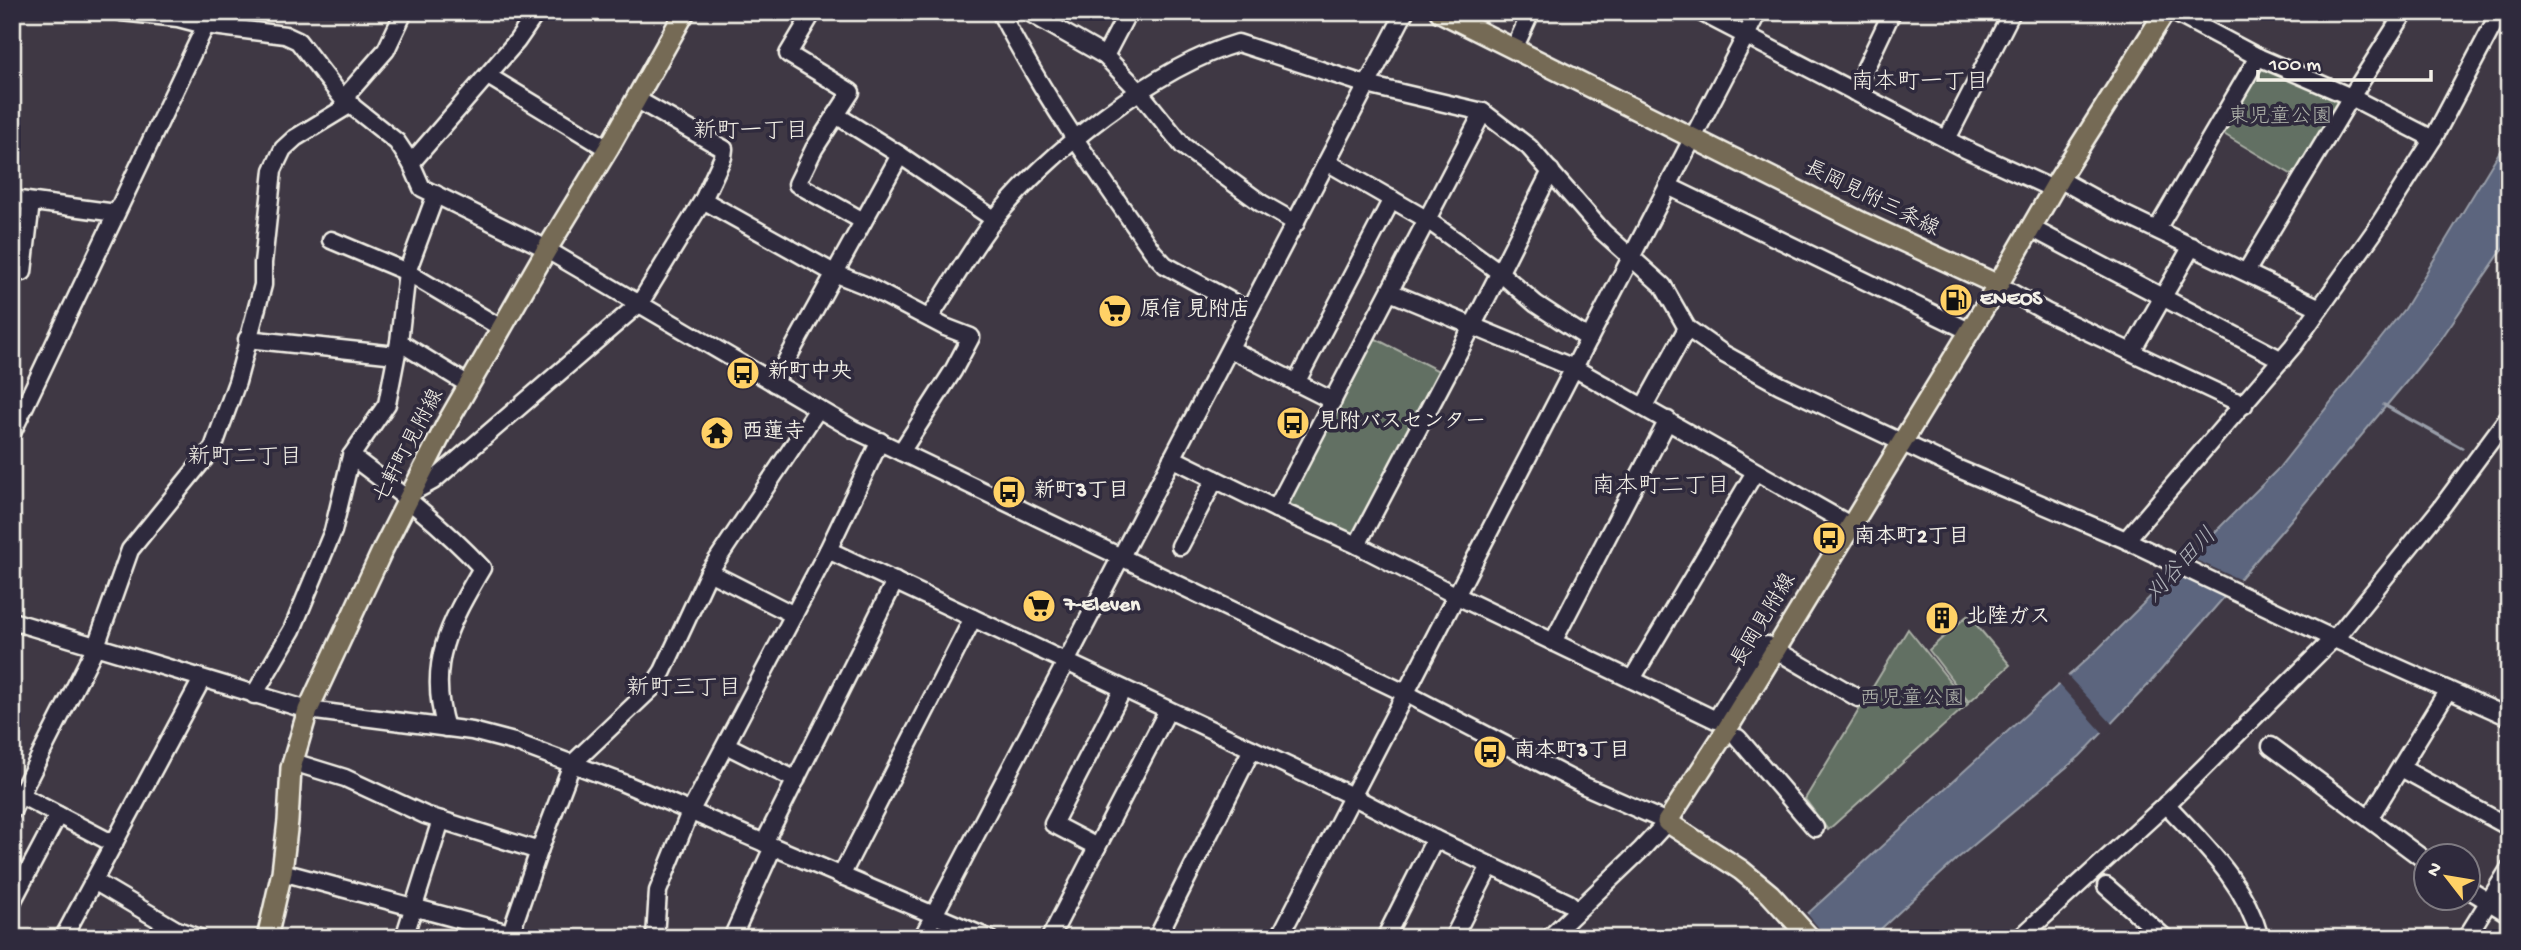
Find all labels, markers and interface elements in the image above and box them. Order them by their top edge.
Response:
scale bar [2258,38,2432,82]
text: 100 m [2268,54,2321,79]
district label: 南本町一丁目 [1851,69,1989,97]
park label: 東児童公園 [2228,104,2333,131]
district label: 新町一丁目 [694,118,809,146]
street label: 長岡見附三条線 [1799,156,1943,243]
fuel station icon: ENEOS [1937,281,1975,319]
place label: ENEOS [1980,288,2044,313]
supermarket icon: 原信 見附店 [1096,292,1134,330]
place label: 原信 見附店 [1140,297,1250,324]
bus stop icon: 新町中央 [724,354,762,392]
place label: 新町中央 [768,359,852,386]
street label: 七軒町見附線 [369,385,451,508]
bus stop icon: 見附バスセンター [1274,404,1312,442]
place label: 見附バスセンター [1318,410,1486,436]
temple icon: 西蓮寺 [698,414,736,452]
place label: 西蓮寺 [742,419,805,446]
district label: 新町二丁目 [188,444,303,472]
bus stop icon: 新町3丁目 [990,473,1028,511]
district label: 南本町二丁目 [1592,473,1730,501]
place label: 新町3丁目 [1034,479,1129,505]
bus stop icon: 南本町2丁目 [1810,519,1848,557]
water label: 刈谷田川 [2140,522,2223,609]
place label: 南本町2丁目 [1854,524,1969,551]
street label: 長岡見附線 [1726,569,1803,672]
supermarket icon: 7-Eleven [1020,587,1058,625]
place label: 7-Eleven [1063,594,1141,619]
building icon: 北陸ガス [1923,599,1961,637]
place label: 北陸ガス [1966,604,2050,631]
district label: 新町三丁目 [627,675,742,703]
park label: 西児童公園 [1860,686,1965,713]
bus stop icon: 南本町3丁目 [1471,733,1509,771]
place label: 南本町3丁目 [1514,738,1630,765]
north arrow [2412,842,2482,912]
text: N [2422,859,2448,881]

